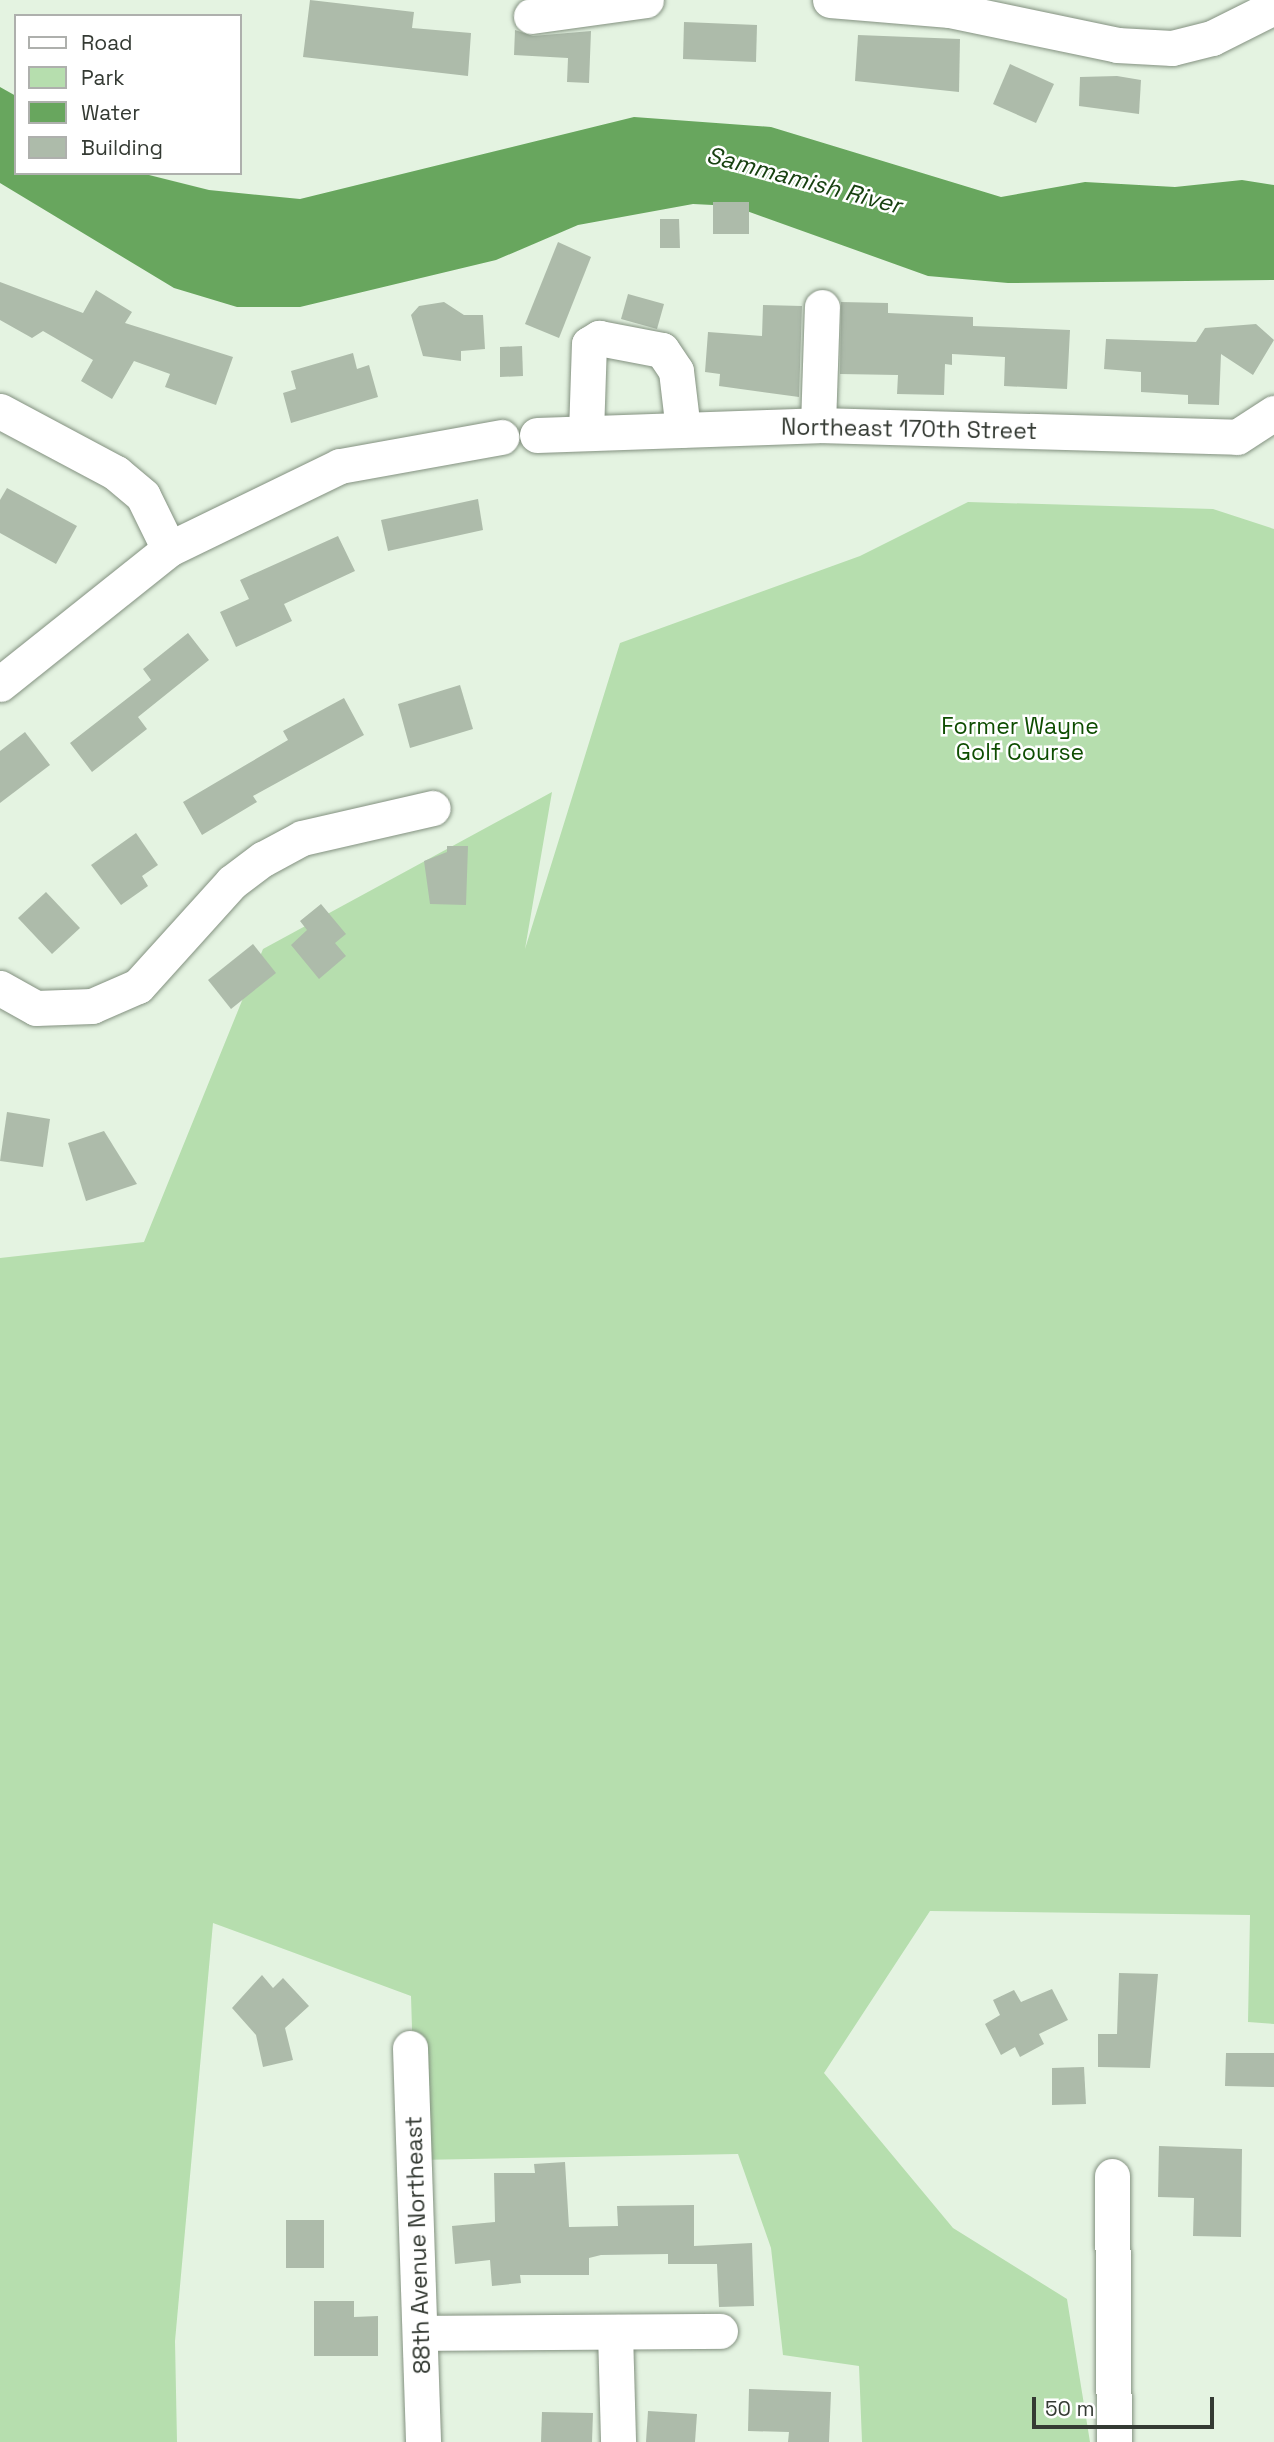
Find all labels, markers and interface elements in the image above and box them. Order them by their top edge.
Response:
legend [14,14,242,175]
text: Road [81,29,133,56]
text: Park [81,64,125,91]
text: Water [81,99,140,126]
text: Building [81,134,163,161]
water label: Sammamish River [704,140,904,220]
street label: Northeast 170th Street [781,413,1037,445]
park label: Former Wayne Golf Course [941,712,1099,766]
street label: 88th Avenue Northeast [400,2115,436,2375]
scale bar [1036,2382,1218,2426]
text: 50 m [1045,2395,1095,2422]

